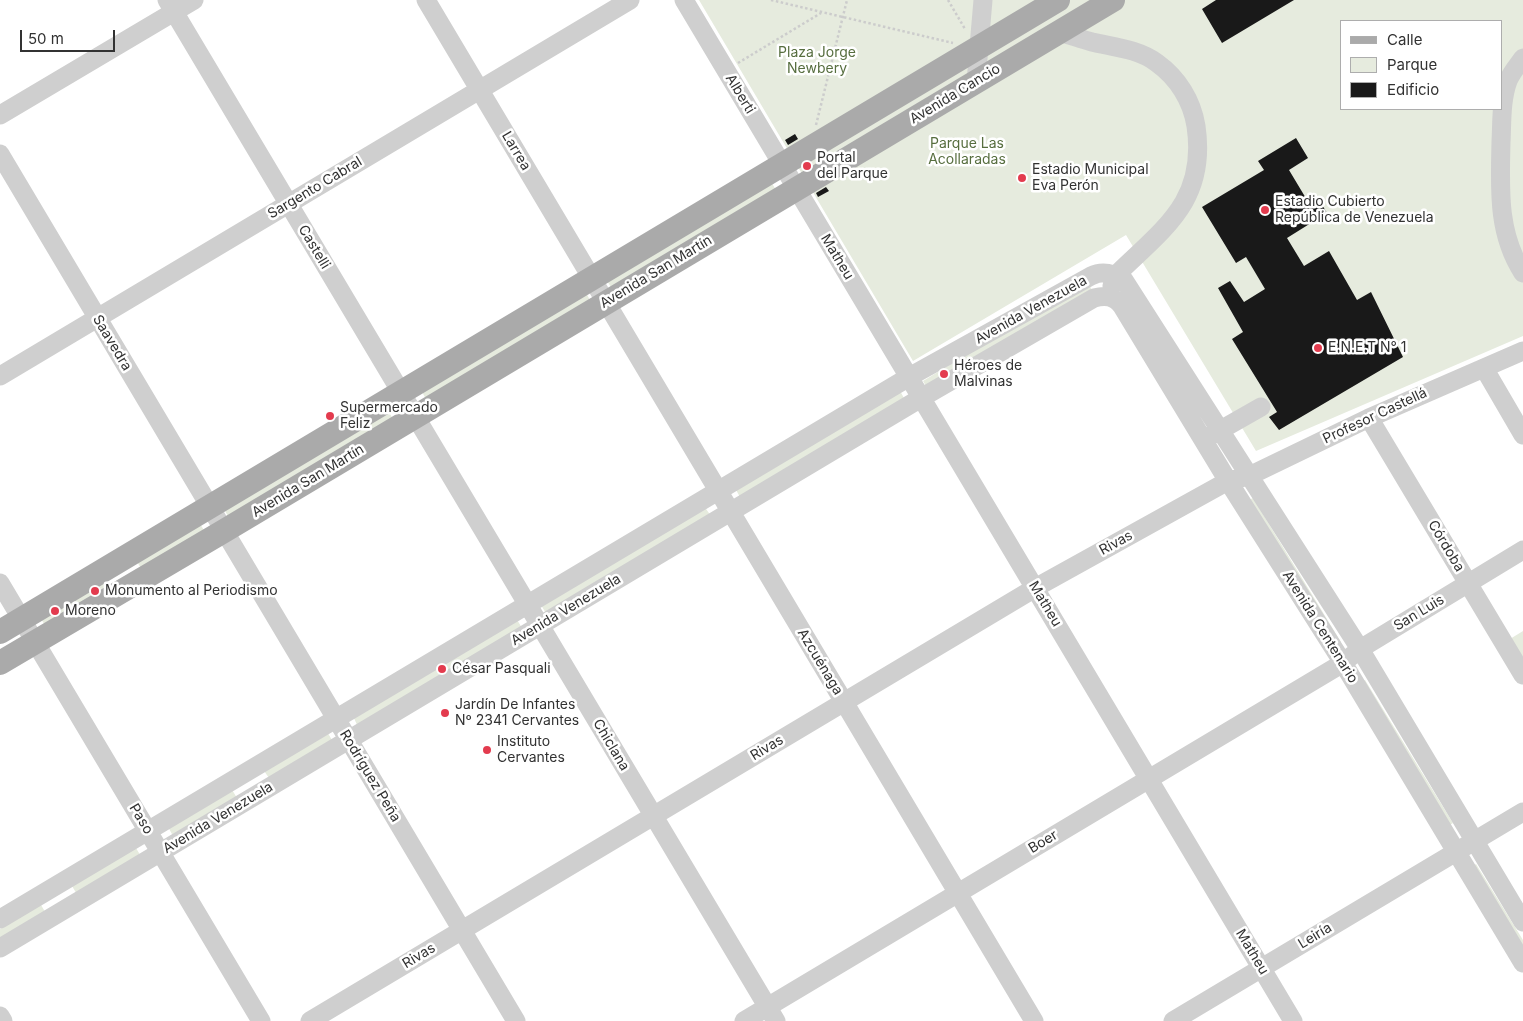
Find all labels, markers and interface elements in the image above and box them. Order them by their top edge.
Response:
scale bar [22,20,118,52]
legend [1340,20,1503,110]
text: 50 m [28,29,64,48]
text: Calle [1387,30,1422,49]
park label: Plaza Jorge Newbery [778,45,856,78]
text: Parque [1387,55,1437,74]
street label: Avenida Cancio [907,60,1003,128]
street label: Alberti [722,71,758,117]
text: Edificio [1387,80,1439,99]
street label: Larrea [498,128,534,174]
park label: Parque Las Acollaradas [928,136,1006,168]
place label: Portal del Parque [817,150,888,182]
street label: Sargento Cabral [265,153,365,223]
marker: Portal del Parque [801,160,813,172]
place label: Estadio Municipal Eva Perón [1032,162,1149,194]
marker: Estadio Municipal Eva Perón [1016,172,1028,184]
place label: Estadio Cubierto República de Venezuela [1275,194,1434,226]
marker: Estadio Cubierto República de Venezuela [1259,204,1271,216]
street label: Castelli [294,222,334,272]
street label: Matheu [817,231,857,283]
street label: Avenida San Martín [597,232,715,312]
street label: Avenida Venezuela [972,272,1090,348]
street label: Saavedra [89,312,135,374]
place label: E.N.E.T N° 1 [1328,340,1407,356]
marker: E.N.E.T N° 1 [1312,342,1324,354]
place label: Héroes de Malvinas [954,358,1022,391]
marker: Héroes de Malvinas [938,368,950,380]
street label: Profesor Castellá [1320,385,1430,447]
place label: Supermercado Feliz [340,400,438,432]
marker: Supermercado Feliz [324,410,336,422]
street label: Avenida San Martín [249,441,367,521]
street label: Córdoba [1424,517,1468,575]
street label: Rivas [1096,527,1136,559]
street label: Avenida Centenario [1279,568,1361,686]
street label: Avenida Venezuela [508,571,624,649]
street label: Matheu [1025,578,1065,630]
place label: Monumento al Periodismo [105,583,278,599]
marker: Monumento al Periodismo [89,585,101,597]
street label: San Luis [1391,591,1447,635]
place label: Moreno [65,603,116,619]
marker: Moreno [49,605,61,617]
street label: Azcuénaga [794,626,846,698]
place label: César Pasquali [452,661,551,677]
marker: César Pasquali [436,663,448,675]
place label: Jardín De Infantes Nº 2341 Cervantes [455,697,579,730]
marker: Jardín De Infantes Nº 2341 Cervantes [439,707,451,719]
street label: Chiclana [589,716,633,774]
street label: Rodríguez Peña [336,727,404,825]
street label: Rivas [747,732,787,764]
place label: Instituto Cervantes [497,734,565,766]
marker: Instituto Cervantes [481,744,493,756]
street label: Avenida Venezuela [160,779,276,857]
street label: Paso [125,801,157,837]
street label: Boer [1025,827,1061,857]
street label: Leiría [1295,919,1335,953]
street label: Matheu [1232,926,1272,978]
street label: Rivas [399,940,439,972]

